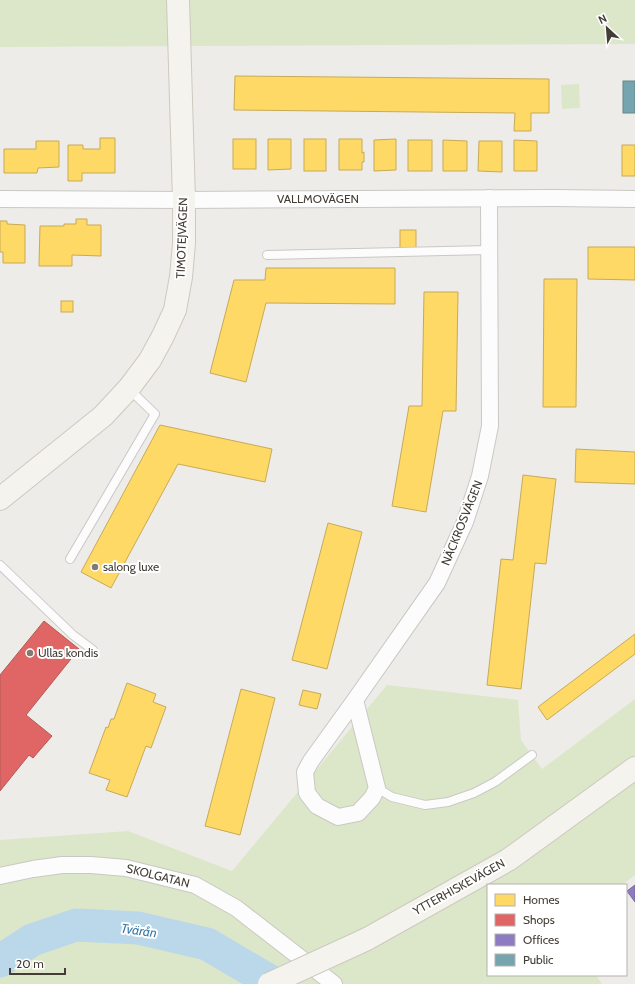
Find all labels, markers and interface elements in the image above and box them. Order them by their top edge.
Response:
north arrow [587,8,627,48]
text: N [596,11,609,27]
street label: VALLMOVÄGEN [277,191,359,206]
street label: TIMOTEJVÄGEN [173,197,190,279]
street label: NÄCKROSVÄGEN [438,478,485,568]
place label: salong luxe [103,559,159,574]
marker: salong luxe [90,562,100,572]
place label: Ullas kondis [38,645,98,660]
marker: Ullas kondis [25,648,35,658]
street label: YTTERHISKEVÄGEN [409,855,507,918]
street label: SKOLGATAN [125,860,191,891]
legend [487,884,627,976]
text: Homes [523,892,560,907]
text: Shops [523,912,555,927]
water label: Tvärån [120,920,158,940]
text: Offices [523,932,559,947]
scale bar [10,950,65,976]
text: Public [523,952,554,967]
text: 20 m [16,956,44,971]

